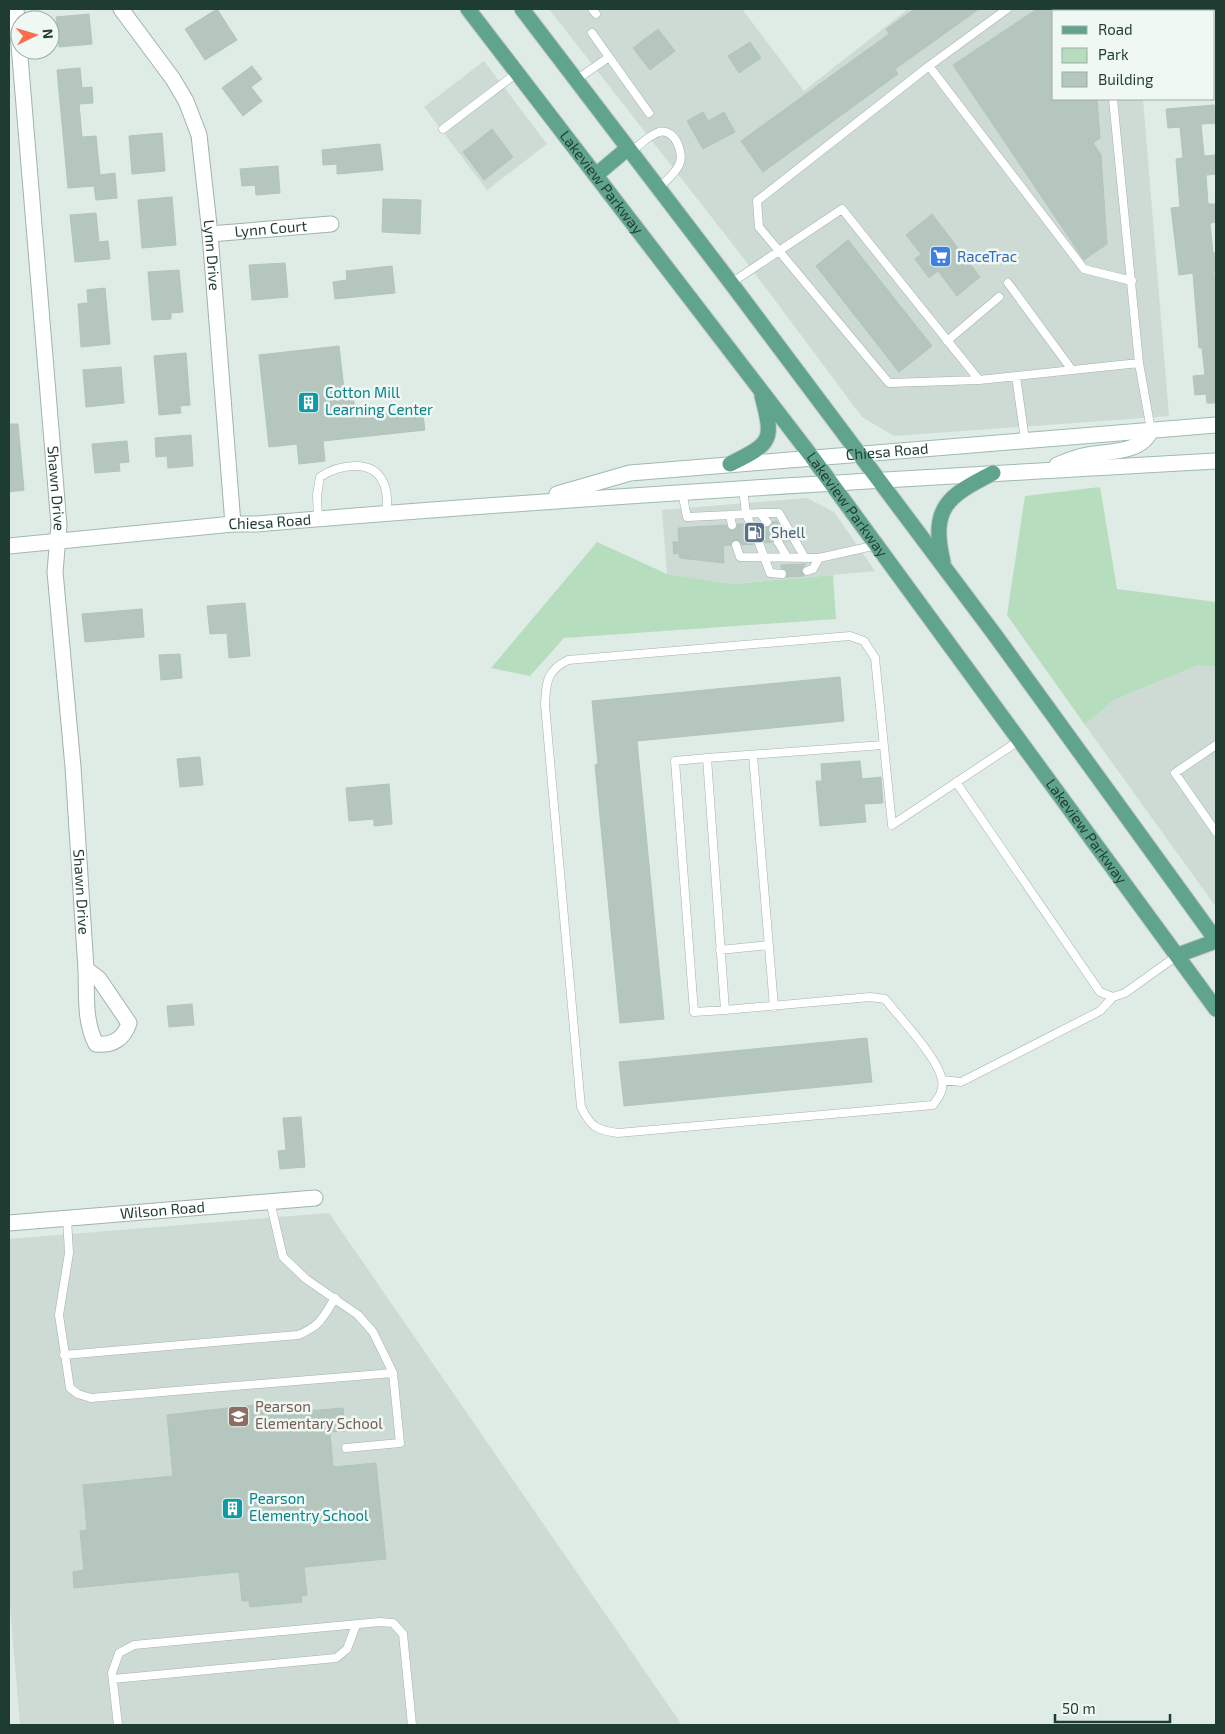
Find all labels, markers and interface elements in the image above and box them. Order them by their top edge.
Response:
north arrow [10,10,60,60]
legend [1052,10,1215,100]
text: Road [1098,20,1133,38]
text: N [40,28,57,40]
text: Park [1098,45,1129,63]
text: Building [1098,70,1154,88]
street label: Lakeview Parkway [557,127,648,238]
street label: Lynn Court [234,216,308,240]
street label: Lynn Drive [200,219,224,291]
supermarket icon: RaceTrac [929,245,953,269]
place label: RaceTrac [957,247,1017,265]
place label: Cotton Mill Learning Center [325,383,433,418]
building icon: Cotton Mill Learning Center [297,390,321,414]
street label: Chiesa Road [845,439,929,463]
street label: Shawn Drive [44,445,69,532]
street label: Lakeview Parkway [803,448,892,560]
street label: Chiesa Road [228,510,312,532]
fuel station icon: Shell [743,521,767,545]
place label: Shell [771,523,806,541]
street label: Lakeview Parkway [1043,775,1131,887]
street label: Shawn Drive [70,849,94,935]
street label: Wilson Road [119,1197,206,1222]
place label: Pearson Elementary School [255,1397,383,1432]
school or university icon: Pearson Elementary School [227,1404,251,1428]
place label: Pearson Elementry School [249,1489,369,1524]
building icon: Pearson Elementry School [221,1496,245,1520]
scale bar [1055,1692,1170,1724]
text: 50 m [1062,1699,1096,1717]

